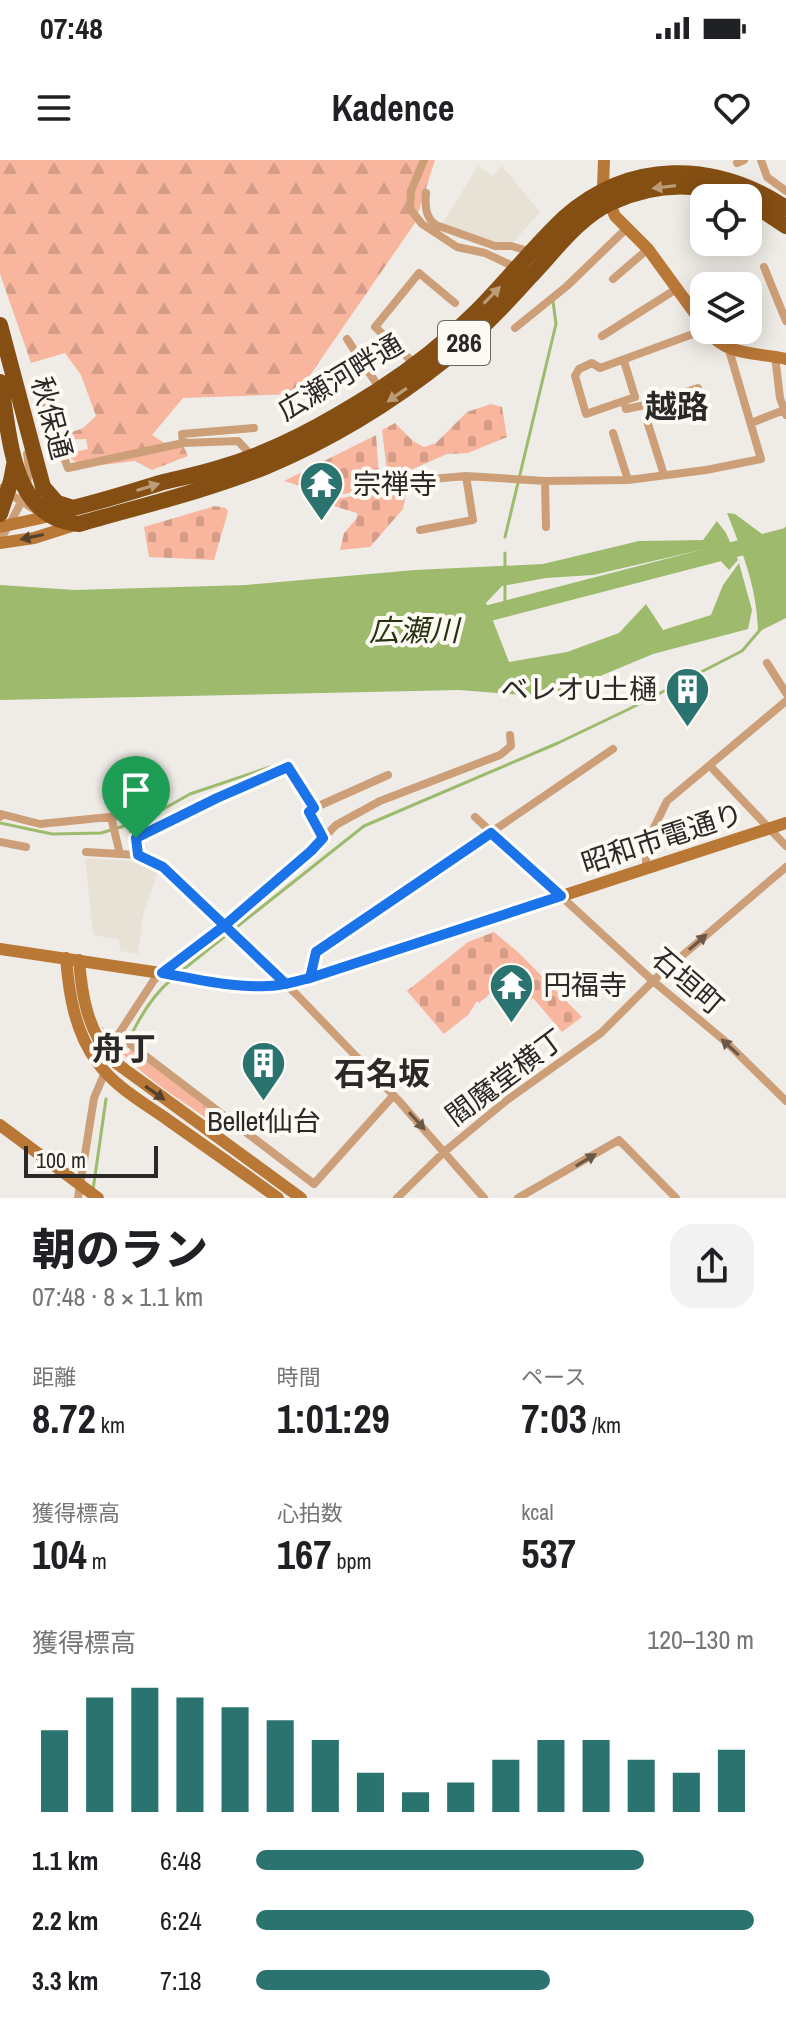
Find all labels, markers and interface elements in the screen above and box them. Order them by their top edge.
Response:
text: 07:48 [40,8,103,48]
text: Kadence [331,84,455,132]
icon: menu [32,86,76,130]
icon: heart [710,86,754,130]
one-way arrow [651,181,676,194]
map controls [690,184,762,344]
button: locate [690,184,762,256]
button: layers [690,272,762,344]
one-way arrow [483,286,501,305]
road number: 286 [438,321,490,365]
street label: 広瀬河畔通 [270,325,410,429]
street label: 秋保通 [23,373,81,463]
district label: 越路 [645,385,709,428]
one-way arrow [386,387,407,402]
temple icon: 宗禅寺 [298,460,346,523]
place label: 宗禅寺 [353,465,437,503]
one-way arrow [136,480,160,493]
one-way arrow [19,532,44,544]
water label: 広瀬川 [369,610,462,650]
building icon: ベレオU土樋 [664,665,712,728]
place label: ベレオU土樋 [500,670,657,708]
pin [102,756,170,838]
icon: arrive [114,768,158,812]
street label: 昭和市電通り [576,794,748,882]
one-way arrow [688,934,708,951]
street label: 石垣町 [644,939,732,1023]
temple icon: 円福寺 [488,961,536,1024]
place label: 円福寺 [543,966,627,1004]
street label: 閻魔堂横丁 [438,1020,572,1134]
district label: 舟丁 [92,1027,156,1070]
one-way arrow [721,1038,740,1056]
building icon: Bellet仙台 [240,1040,288,1103]
district label: 石名坂 [334,1052,430,1095]
one-way arrow [145,1085,166,1100]
place label: Bellet仙台 [207,1102,321,1140]
one-way arrow [408,1111,425,1131]
scale bar [24,1142,158,1178]
text: 100 m [36,1145,86,1175]
one-way arrow [575,1153,597,1167]
text: 朝のラン [32,1219,208,1279]
button: share [670,1224,754,1308]
text: 07:48 · 8 × 1.1 km [32,1279,203,1314]
text: 距離 [32,1362,76,1392]
text: 時間 [277,1362,321,1392]
text: ペース [521,1362,586,1392]
text: 8.72 [32,1392,96,1445]
text: 1:01:29 [277,1392,390,1445]
text: 7:03 [521,1392,587,1445]
text: km [96,1410,125,1440]
text: /km [587,1410,621,1440]
text: kcal [521,1497,553,1527]
text: 獲得標高 [32,1498,120,1528]
text: 心拍数 [277,1498,343,1528]
text: 537 [521,1527,576,1580]
text: 104 [32,1528,87,1581]
text: 167 [277,1528,331,1581]
text: m [87,1546,107,1576]
text: bpm [331,1546,372,1576]
text: 120–130 m [647,1622,754,1657]
text: 獲得標高 [32,1625,136,1660]
text: 1.1 km [32,1843,98,1878]
text: 6:48 [160,1843,202,1878]
text: 2.2 km [32,1903,98,1938]
text: 6:24 [160,1903,202,1938]
text: 3.3 km [32,1963,98,1998]
text: 7:18 [160,1963,202,1998]

